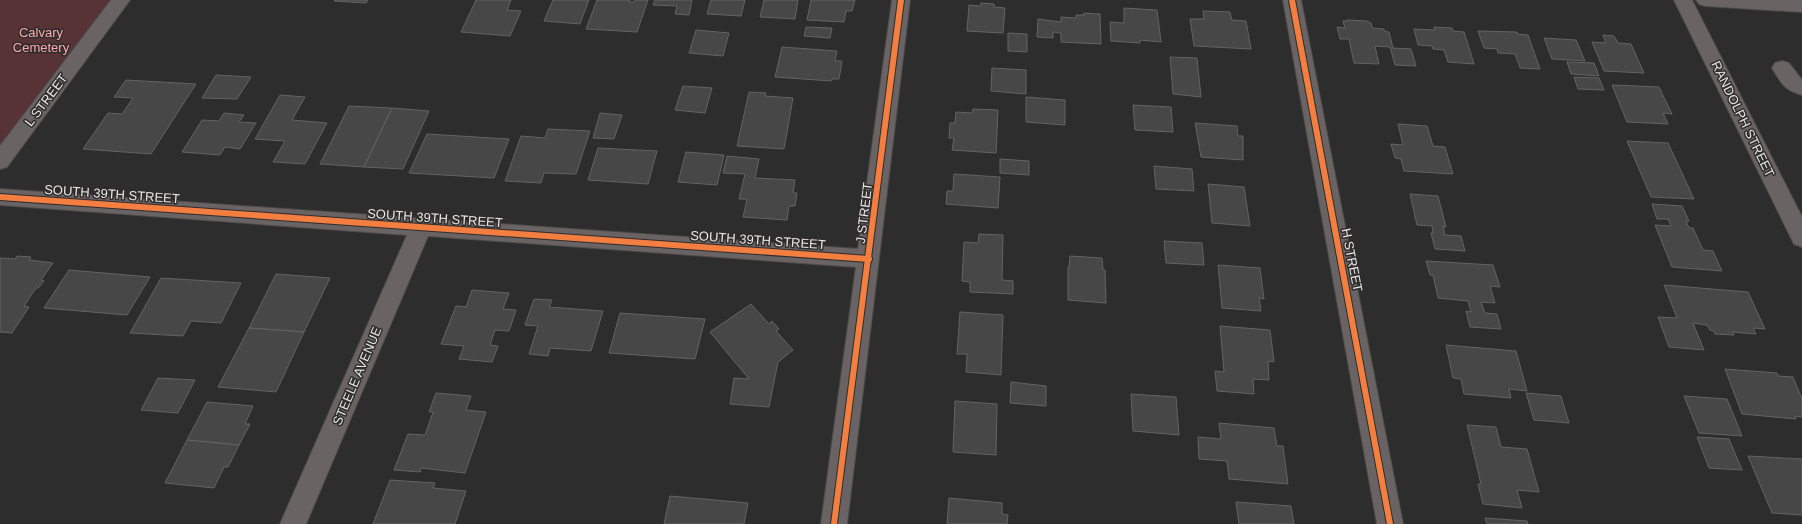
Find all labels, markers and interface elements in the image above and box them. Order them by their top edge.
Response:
park label: Calvary Cemetery [13,25,70,55]
street label: RANDOLPH STREET [1708,59,1778,179]
street label: L STREET [21,71,71,129]
street label: SOUTH 39TH STREET [44,182,180,206]
street label: J STREET [853,182,875,244]
street label: SOUTH 39TH STREET [367,206,503,230]
street label: H STREET [1339,227,1366,293]
street label: SOUTH 39TH STREET [690,228,826,252]
street label: STEELE AVENUE [330,324,385,427]

